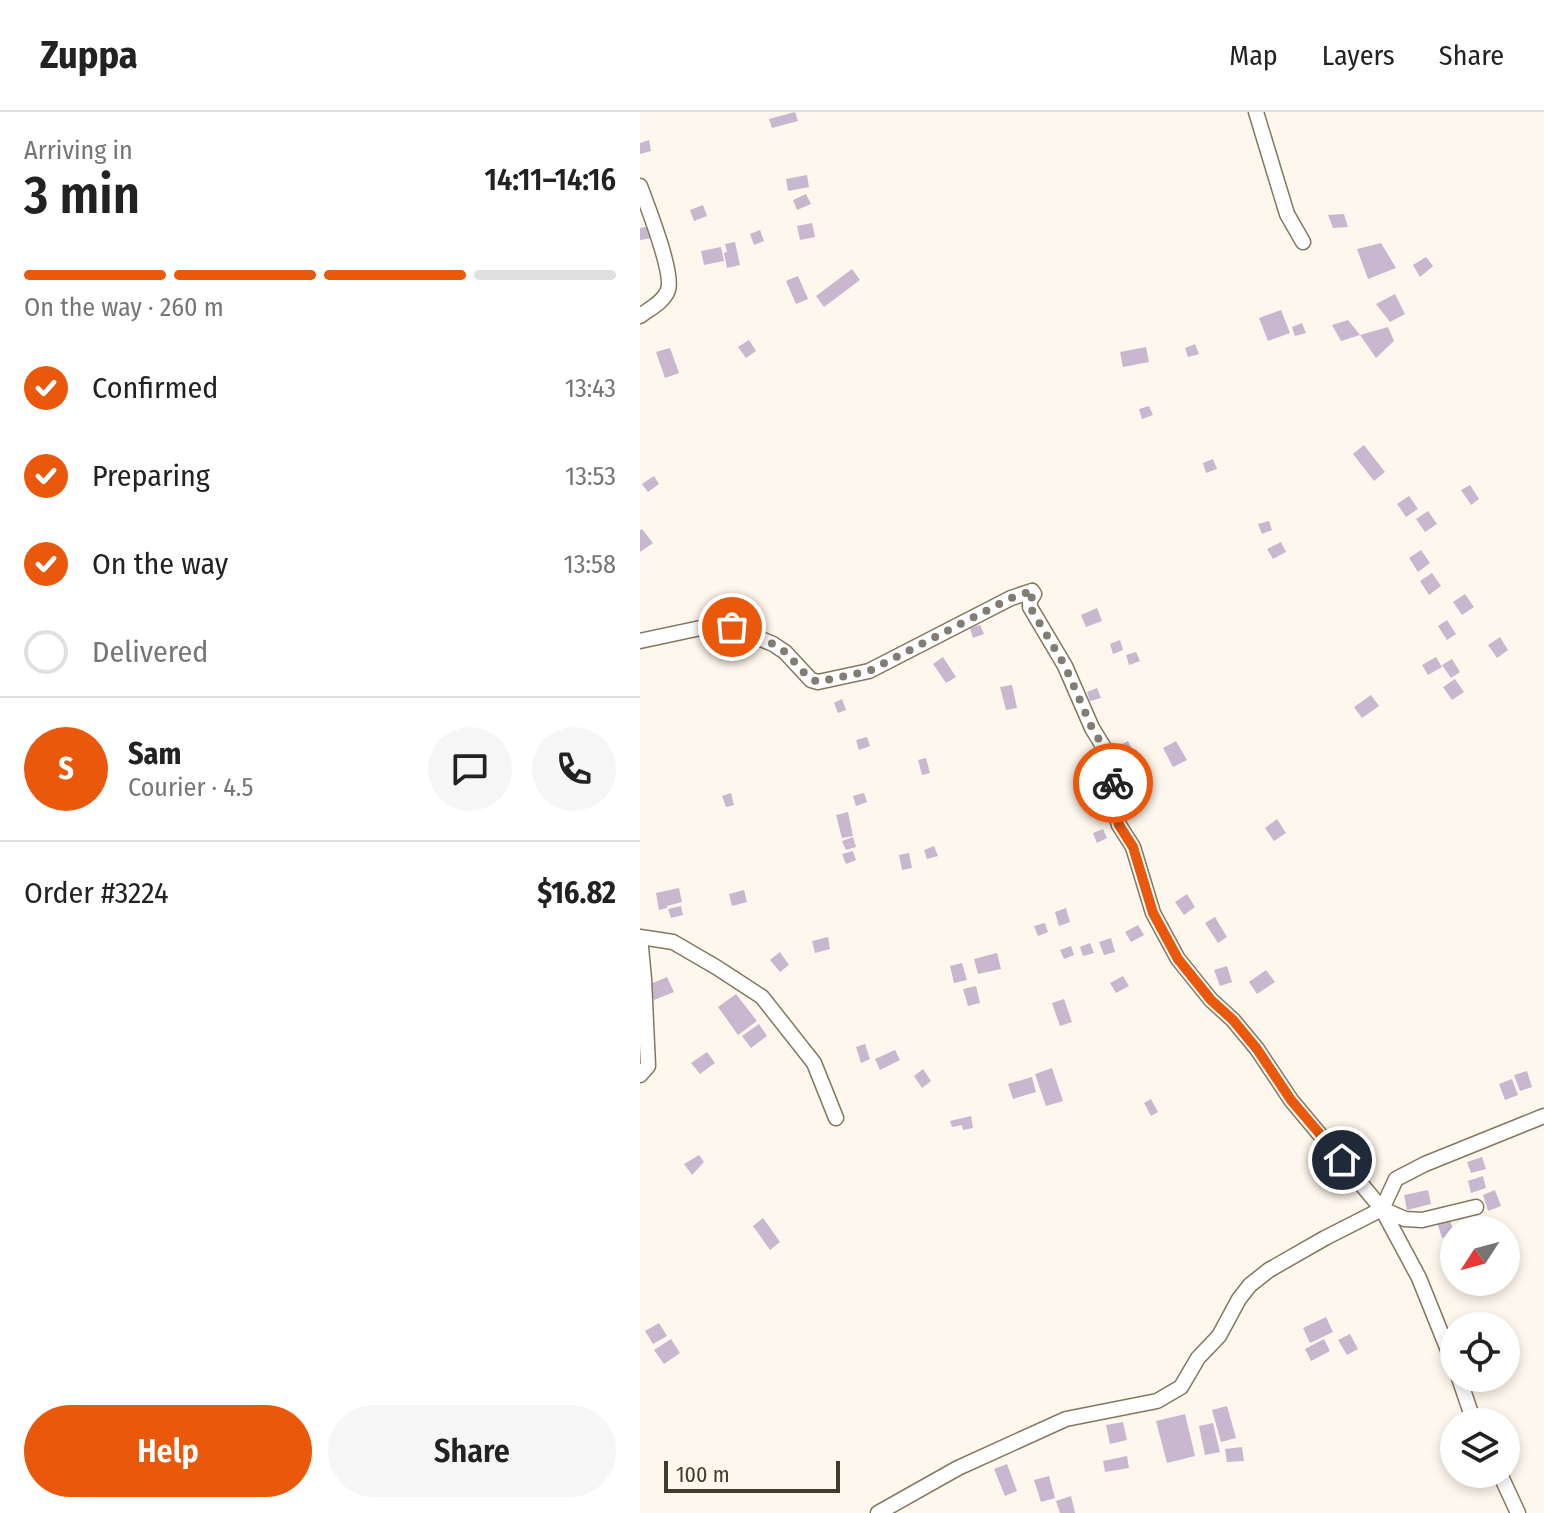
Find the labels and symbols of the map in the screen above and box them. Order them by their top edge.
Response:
pin [698,593,766,661]
courier [1073,743,1153,823]
pin [1308,1126,1376,1194]
north arrow [1440,1216,1520,1296]
scale bar [664,1457,840,1493]

